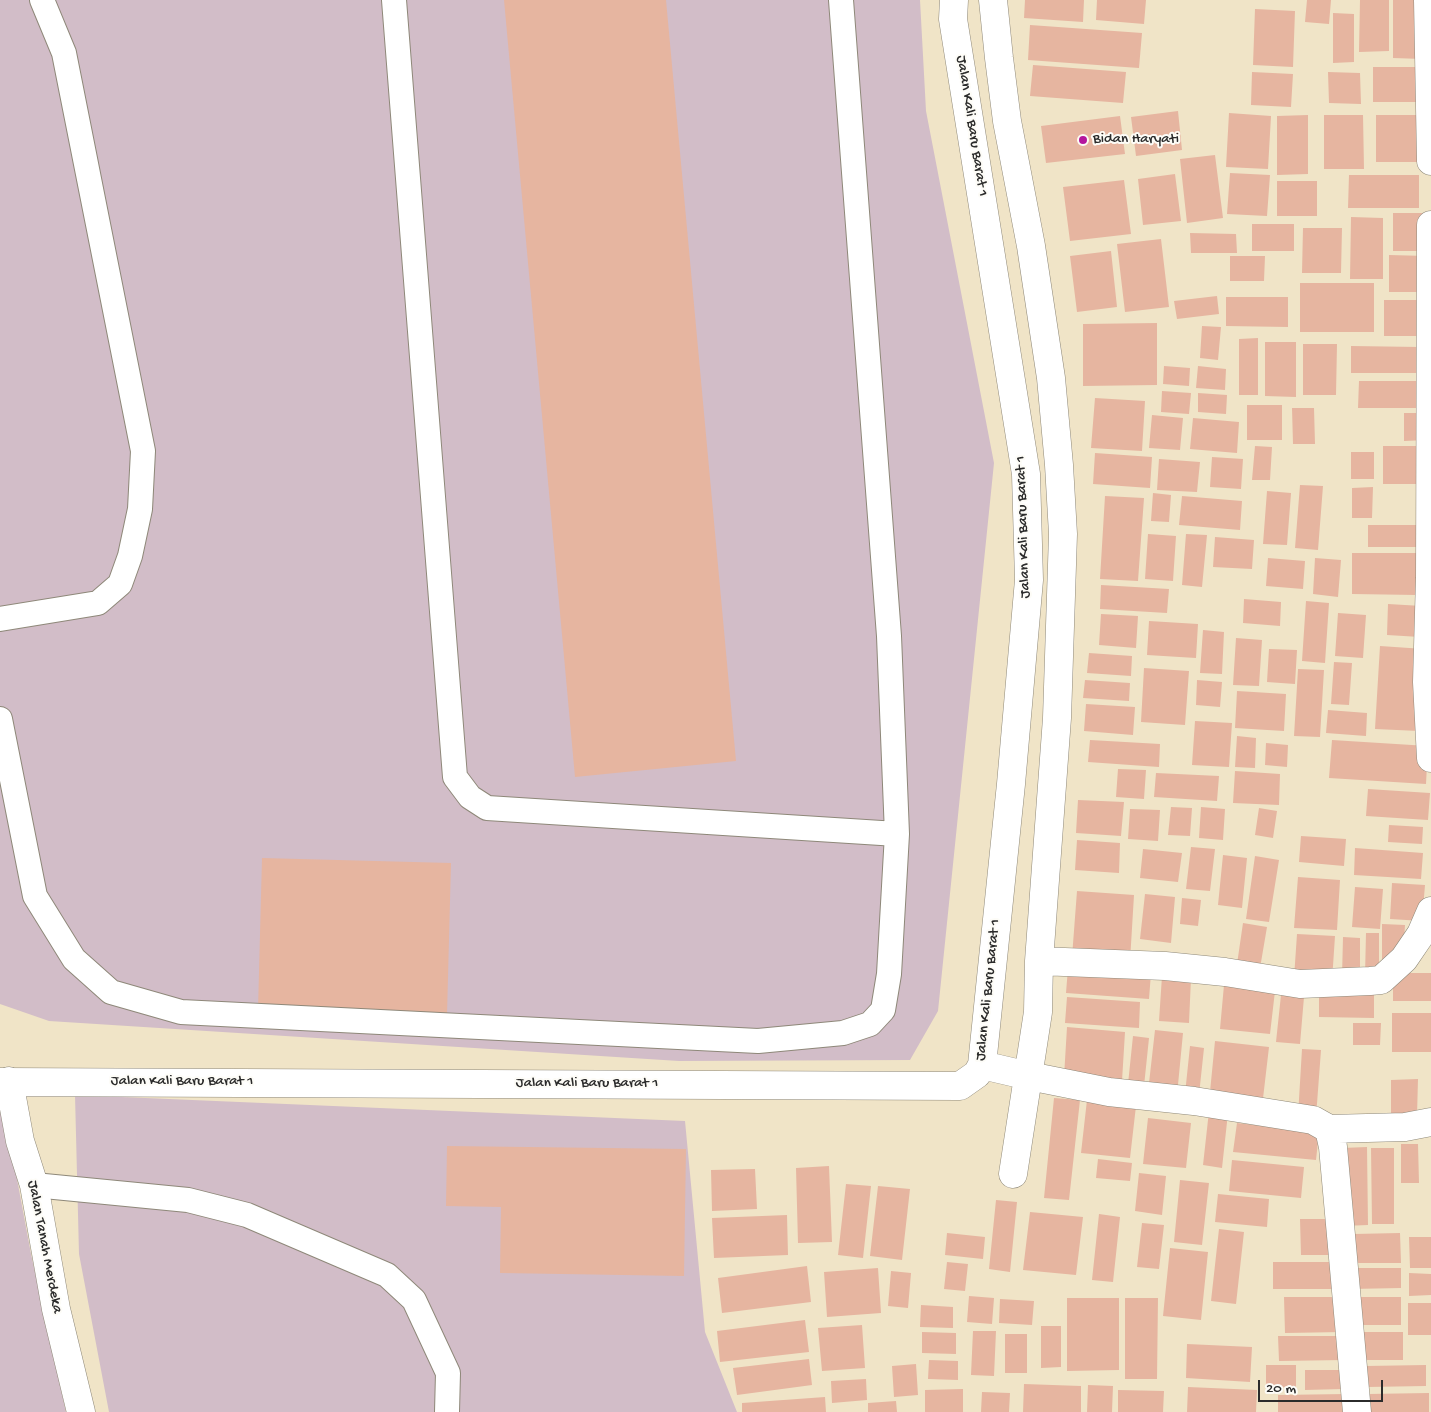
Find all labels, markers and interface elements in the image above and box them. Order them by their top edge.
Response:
street label: Jalan Kali Baru Barat 1 [951,54,991,198]
place label: Bidan Haryati [1093,131,1179,149]
marker: Bidan Haryati [1077,134,1089,146]
street label: Jalan Kali Baru Barat 1 [1013,455,1035,599]
street label: Jalan Kali Baru Barat 1 [973,918,1005,1062]
street label: Jalan Kali Baru Barat 1 [111,1073,253,1091]
street label: Jalan Kali Baru Barat 1 [516,1075,658,1093]
street label: Jalan Tanah Merdeka [22,1179,66,1315]
scale bar [1261,1370,1386,1402]
text: 20 m [1266,1380,1296,1398]

